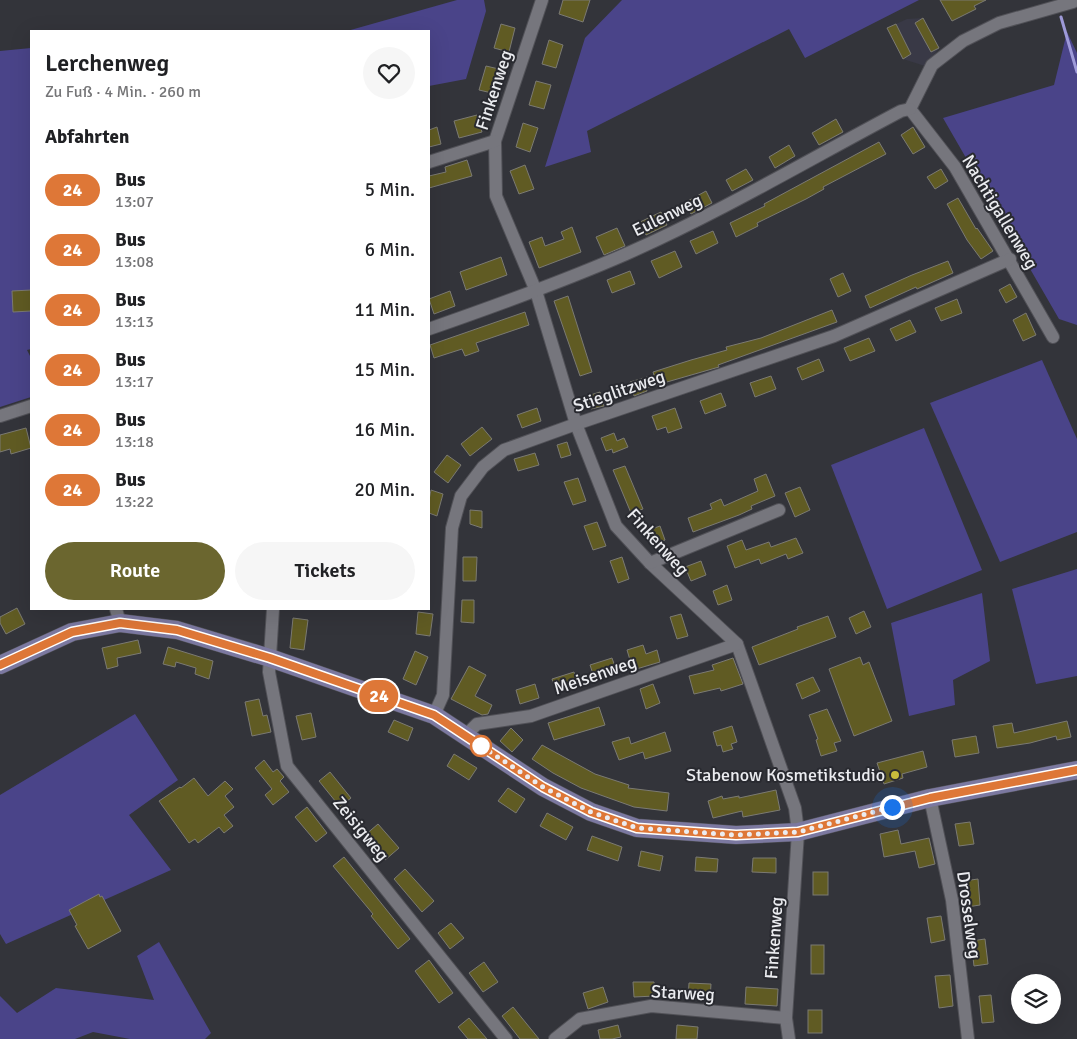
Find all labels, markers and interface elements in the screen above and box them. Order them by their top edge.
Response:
button: heart [363,47,415,99]
street label: Finkenweg [471,47,517,133]
text: Lerchenweg [45,48,169,78]
text: Zu Fuß · 4 Min. · 260 m [45,82,201,102]
text: Abfahrten [45,125,129,149]
street label: Nachtigallenweg [957,151,1043,273]
text: Bus [115,168,146,192]
text: 5 Min. [365,178,415,202]
text: 24 [63,179,82,201]
street label: Eulenweg [629,189,705,241]
text: 13:07 [115,192,154,212]
text: Bus [115,228,146,252]
text: 6 Min. [365,238,415,262]
text: 24 [63,239,82,261]
text: 13:08 [115,252,154,272]
text: Bus [115,288,146,312]
text: 11 Min. [354,298,415,322]
text: 24 [63,299,82,321]
text: 13:13 [115,312,154,332]
text: Bus [115,348,146,372]
text: 15 Min. [354,358,415,382]
text: 24 [63,359,82,381]
street label: Stieglitzweg [570,365,668,417]
text: 13:17 [115,372,154,392]
text: Bus [115,408,146,432]
text: 16 Min. [354,418,415,442]
text: 24 [63,419,82,441]
text: 13:18 [115,432,154,452]
text: Bus [115,468,146,492]
text: 20 Min. [354,478,415,502]
text: 24 [63,479,82,501]
text: 13:22 [115,492,154,512]
street label: Finkenweg [622,504,694,580]
button: Route [45,542,225,600]
button: Tickets [235,542,415,600]
street label: Meisenweg [551,651,639,699]
line badge: 24 [356,680,402,712]
text: 24 [369,685,389,707]
unlabelled marker [470,735,492,757]
place label: Stabenow Kosmetikstudio [686,764,885,786]
marker: Stabenow Kosmetikstudio [889,769,901,781]
street label: Zeisigweg [328,792,394,866]
your location [880,795,905,820]
street label: Drosselweg [952,870,986,960]
street label: Finkenweg [760,896,788,980]
map controls [1011,974,1061,1024]
button: layers [1011,974,1061,1024]
street label: Starweg [651,980,715,1006]

